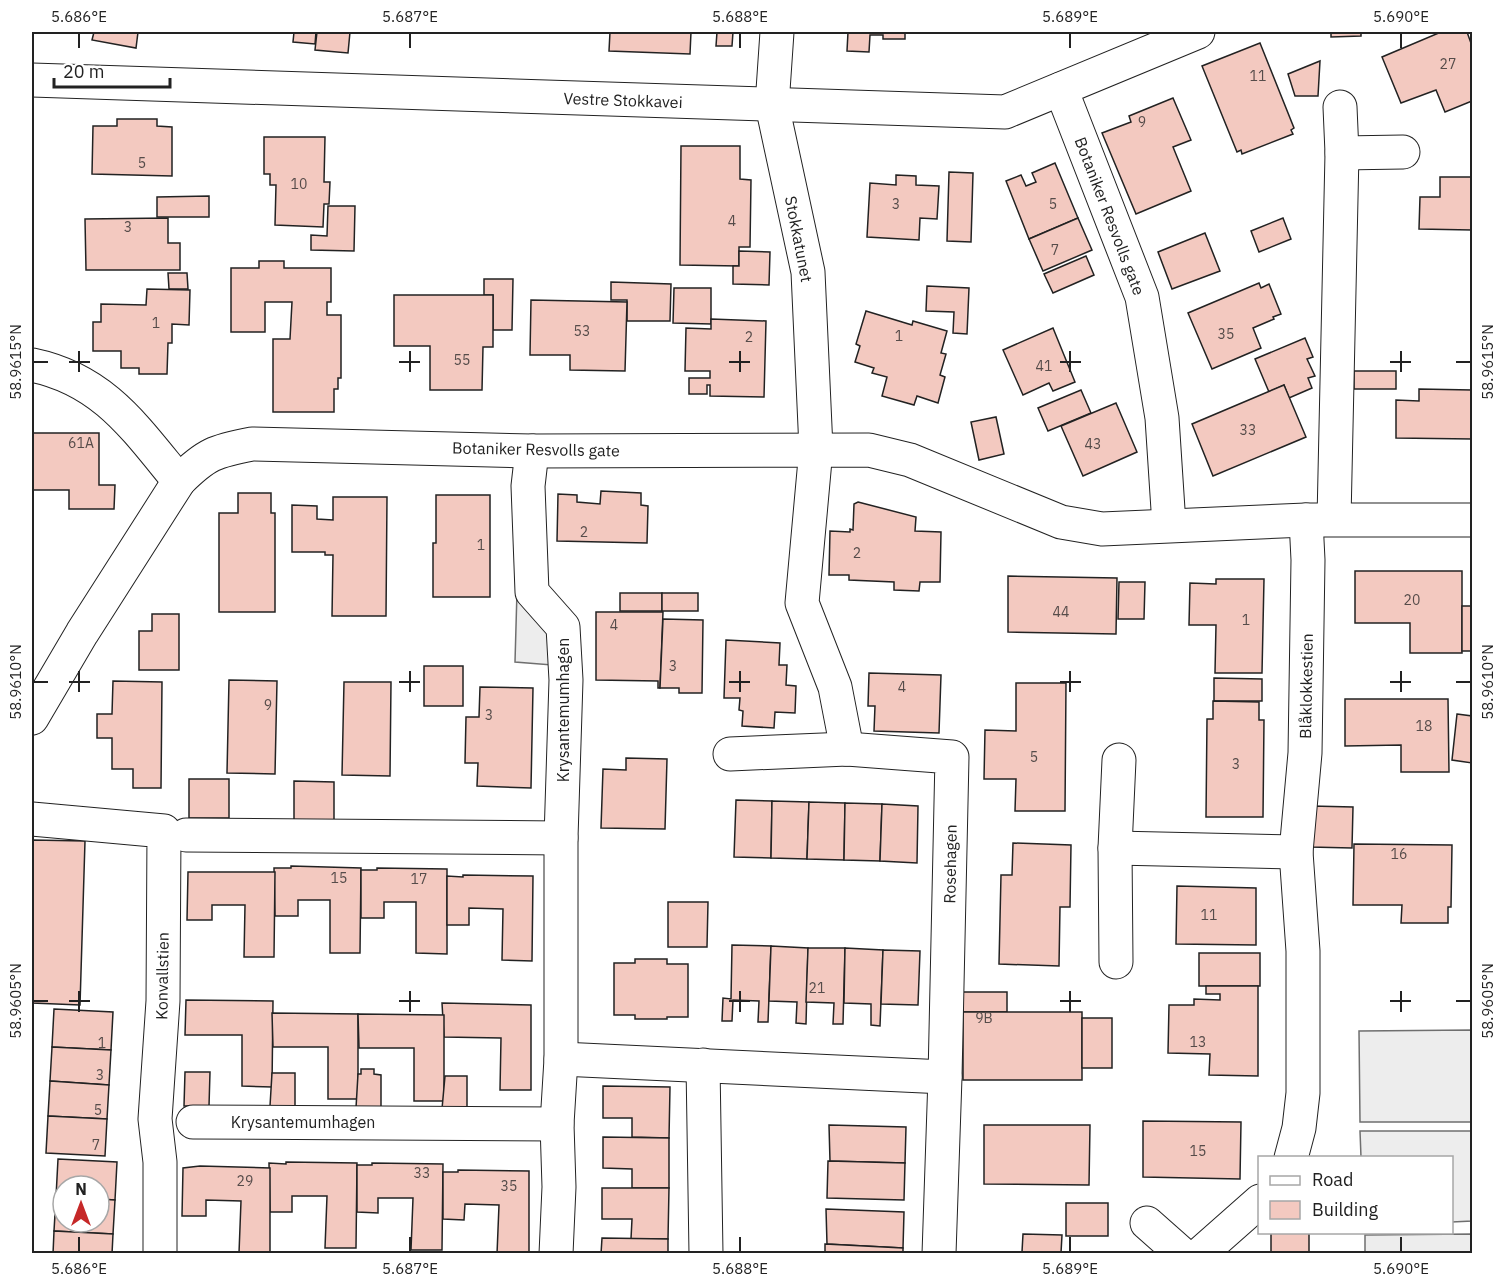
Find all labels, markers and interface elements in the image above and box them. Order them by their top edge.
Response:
text: 5.686°E [51,7,107,26]
text: 5.687°E [382,7,438,26]
text: 5.688°E [712,7,768,26]
text: 5.689°E [1042,7,1098,26]
text: 5.690°E [1373,7,1429,26]
scale bar [54,51,170,89]
house number: 27 [1440,55,1456,73]
text: 20 m [63,60,105,83]
house number: 11 [1250,67,1266,85]
street label: Vestre Stokkavei [563,88,683,112]
house number: 9 [1138,113,1146,131]
street label: Botaniker Resvolls gate [1071,134,1149,298]
house number: 5 [138,154,146,172]
house number: 10 [291,175,307,193]
street label: Stokkatunet [781,194,817,284]
house number: 3 [892,195,900,213]
house number: 5 [1049,195,1057,213]
house number: 4 [728,212,736,230]
house number: 3 [124,218,132,236]
house number: 7 [1051,241,1059,259]
house number: 1 [152,314,160,332]
house number: 53 [574,322,590,340]
text: 58.9615°N [6,324,25,400]
text: 58.9615°N [1478,324,1497,400]
house number: 35 [1218,325,1234,343]
house number: 1 [895,327,903,345]
house number: 2 [745,328,753,346]
house number: 55 [454,351,470,369]
house number: 41 [1036,357,1052,375]
house number: 33 [1240,421,1256,439]
house number: 61A [68,434,94,452]
house number: 43 [1085,435,1101,453]
street label: Botaniker Resvolls gate [452,438,620,460]
house number: 2 [580,523,588,541]
house number: 1 [477,536,485,554]
house number: 2 [853,544,861,562]
house number: 20 [1404,591,1420,609]
house number: 44 [1053,603,1069,621]
house number: 1 [1242,611,1250,629]
house number: 4 [610,616,618,634]
street label: Blåklokkestien [1295,633,1317,739]
street label: Krysantemumhagen [553,638,573,782]
text: 58.9610°N [6,644,25,720]
text: 58.9610°N [1478,644,1497,720]
house number: 3 [669,657,677,675]
house number: 4 [898,678,906,696]
house number: 9 [264,696,272,714]
house number: 3 [485,706,493,724]
house number: 18 [1416,717,1432,735]
house number: 5 [1030,748,1038,766]
house number: 3 [1232,755,1240,773]
street label: Rosehagen [939,824,961,904]
house number: 16 [1391,845,1407,863]
house number: 15 [331,869,347,887]
house number: 17 [411,870,427,888]
house number: 11 [1201,906,1217,924]
street label: Konvallstien [151,932,173,1020]
text: 58.9605°N [6,963,25,1039]
text: 58.9605°N [1478,963,1497,1039]
house number: 21 [809,979,825,997]
house number: 9B [975,1009,993,1027]
house number: 13 [1190,1033,1206,1051]
house number: 1 [98,1034,106,1052]
house number: 3 [96,1066,104,1084]
house number: 5 [94,1101,102,1119]
street label: Krysantemumhagen [231,1112,375,1132]
house number: 7 [92,1136,100,1154]
house number: 15 [1190,1142,1206,1160]
legend [1258,1156,1453,1234]
house number: 33 [414,1164,430,1182]
text: Road [1312,1168,1353,1191]
house number: 29 [237,1172,253,1190]
north arrow [51,1174,111,1234]
house number: 35 [501,1177,517,1195]
text: N [75,1179,87,1199]
text: Building [1312,1198,1379,1221]
text: 5.686°E [51,1259,107,1278]
text: 5.687°E [382,1259,438,1278]
text: 5.688°E [712,1259,768,1278]
text: 5.689°E [1042,1259,1098,1278]
text: 5.690°E [1373,1259,1429,1278]

